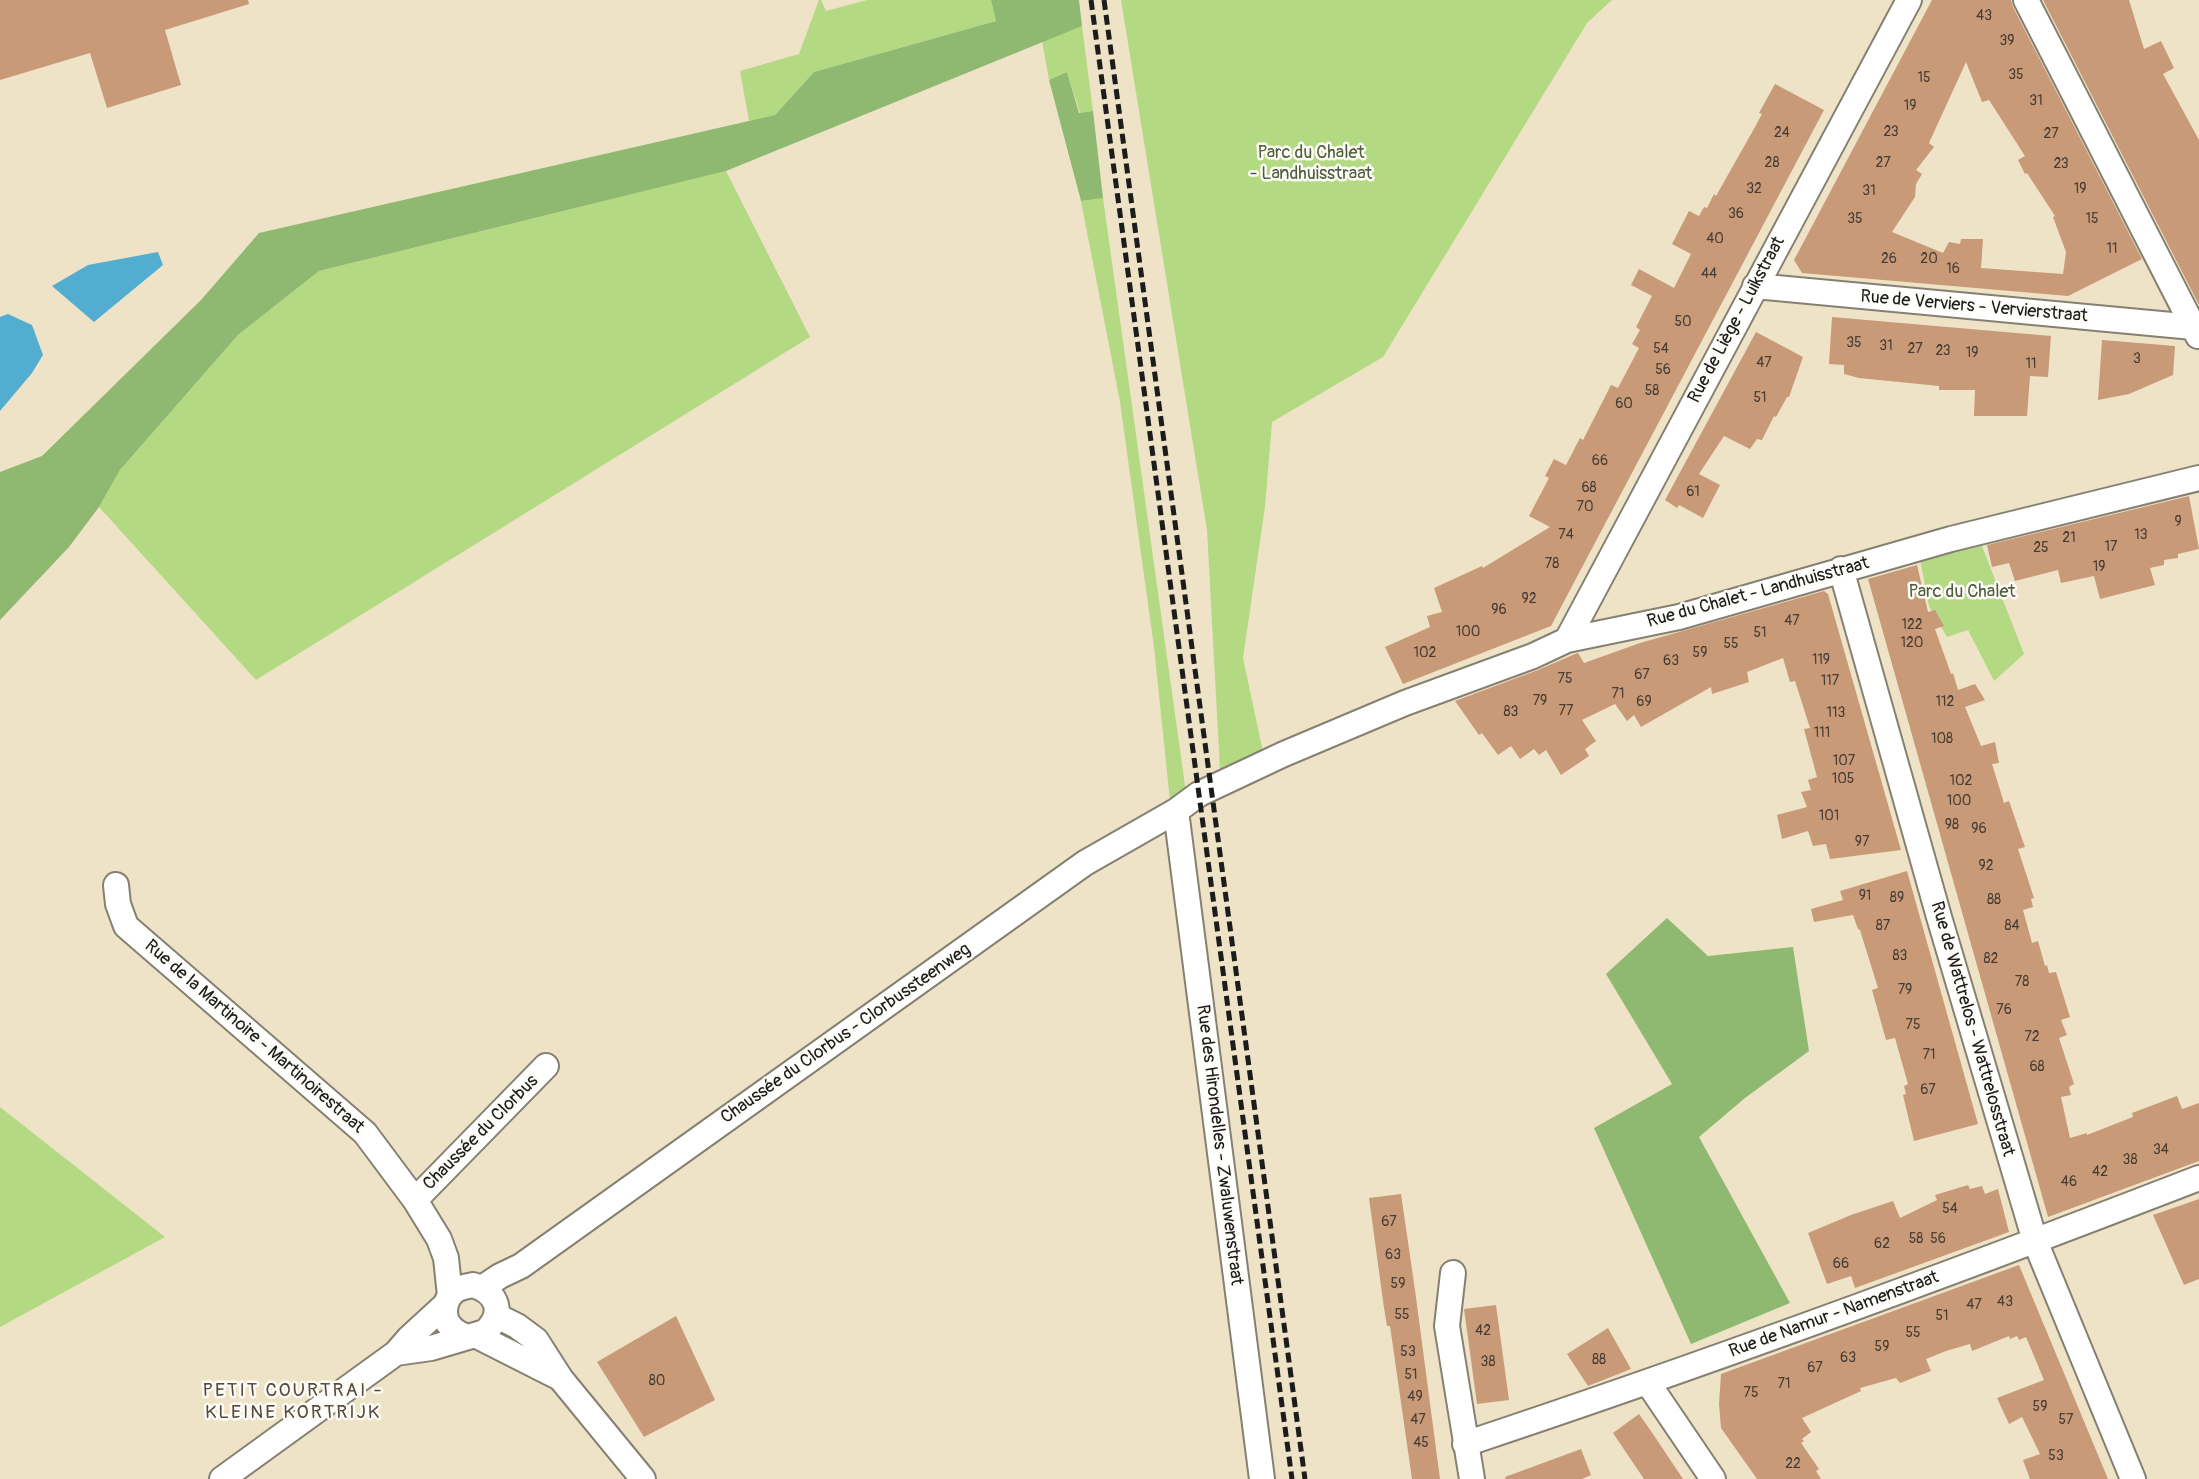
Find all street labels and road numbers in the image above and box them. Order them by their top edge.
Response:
street label: Rue de Liège - Luikstraat [1684,233,1790,407]
street label: Rue de Verviers - Vervierstraat [1859,286,2089,328]
street label: Rue du Chalet - Landhuisstraat [1645,553,1871,633]
street label: Rue de Wattrelos - Wattrelosstraat [1925,899,2019,1159]
street label: Rue de la Martinoire - Martinoirestraat [140,936,368,1138]
street label: Chaussée du Clorbus - Clorbussteenweg [717,939,975,1129]
street label: Rue des Hirondelles - Zwaluwenstraat [1191,1003,1247,1287]
street label: Chaussée du Clorbus [419,1071,543,1195]
street label: Rue de Namur - Namenstraat [1726,1267,1942,1363]

